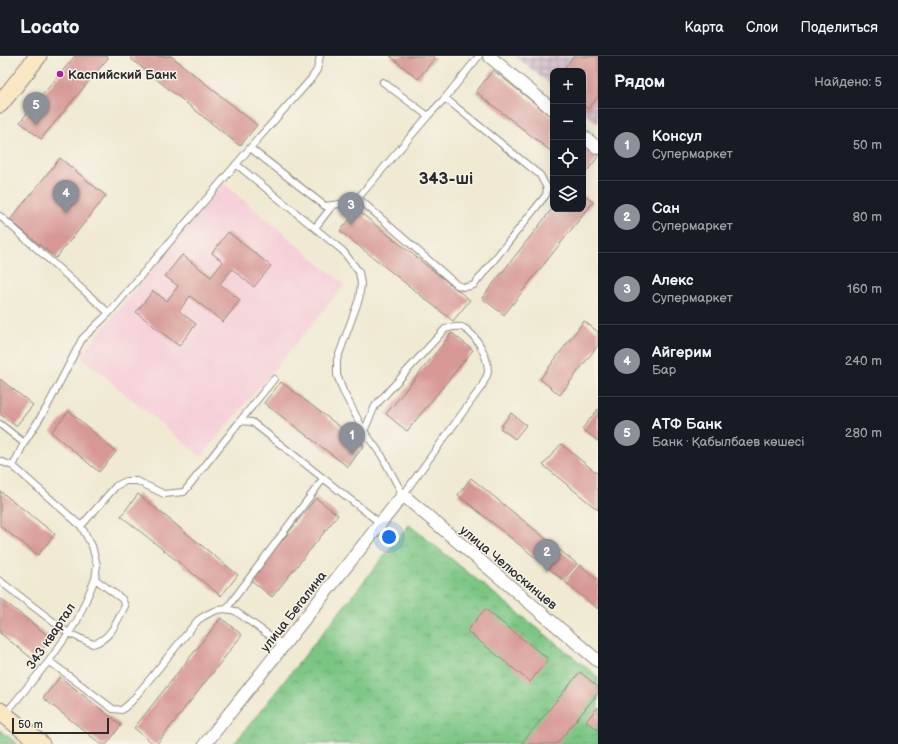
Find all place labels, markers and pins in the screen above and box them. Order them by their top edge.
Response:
place label: Каспийский Банк [68,67,178,83]
marker: Каспийский Банк [55,69,65,79]
pin: 5 [23,92,49,125]
pin: 4 [53,180,79,213]
pin: 3 [338,192,364,225]
pin: 1 [339,422,365,455]
pin: 2 [534,539,560,572]

